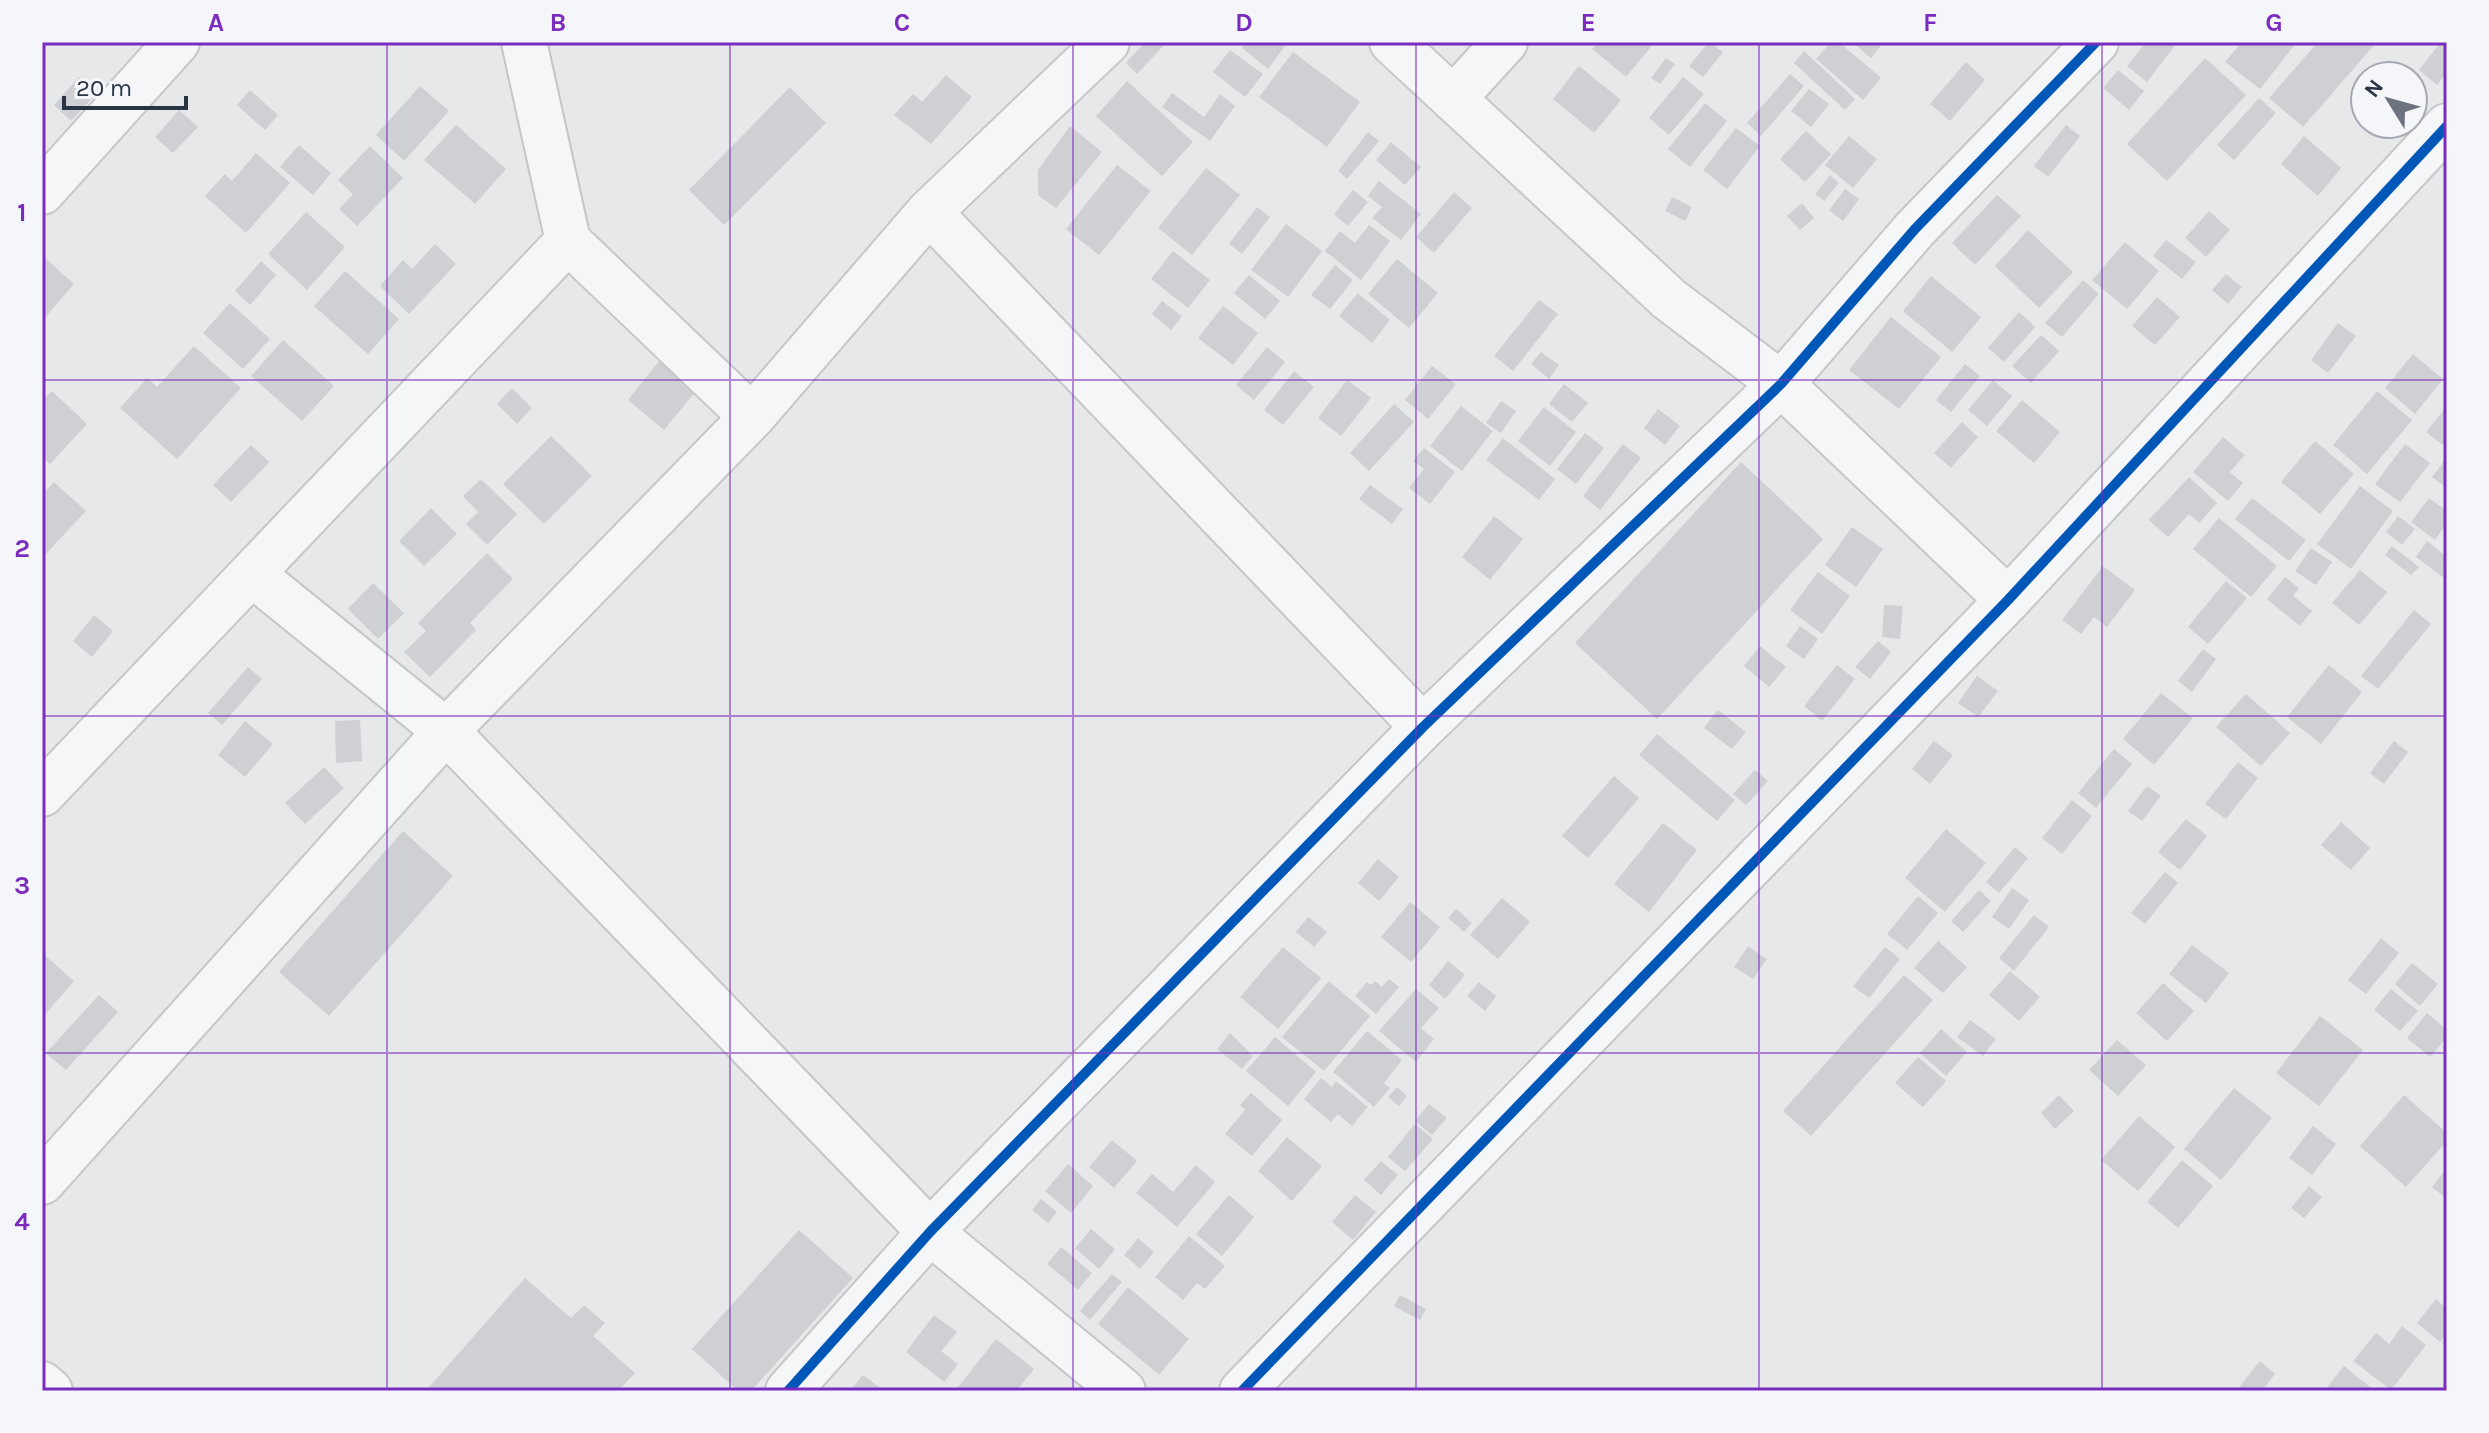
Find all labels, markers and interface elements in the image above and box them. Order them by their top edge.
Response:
text: A [208,7,224,38]
text: B [550,7,566,38]
text: C [894,7,910,38]
text: D [1235,7,1253,38]
text: E [1580,7,1596,38]
text: F [1923,7,1937,38]
text: G [2265,7,2283,38]
scale bar [64,60,186,110]
north arrow [2349,60,2429,140]
text: 20 m [76,74,132,102]
text: N [2359,74,2389,103]
text: 1 [17,197,27,228]
text: 2 [14,533,30,564]
text: 3 [14,870,30,901]
text: 4 [14,1206,30,1237]

